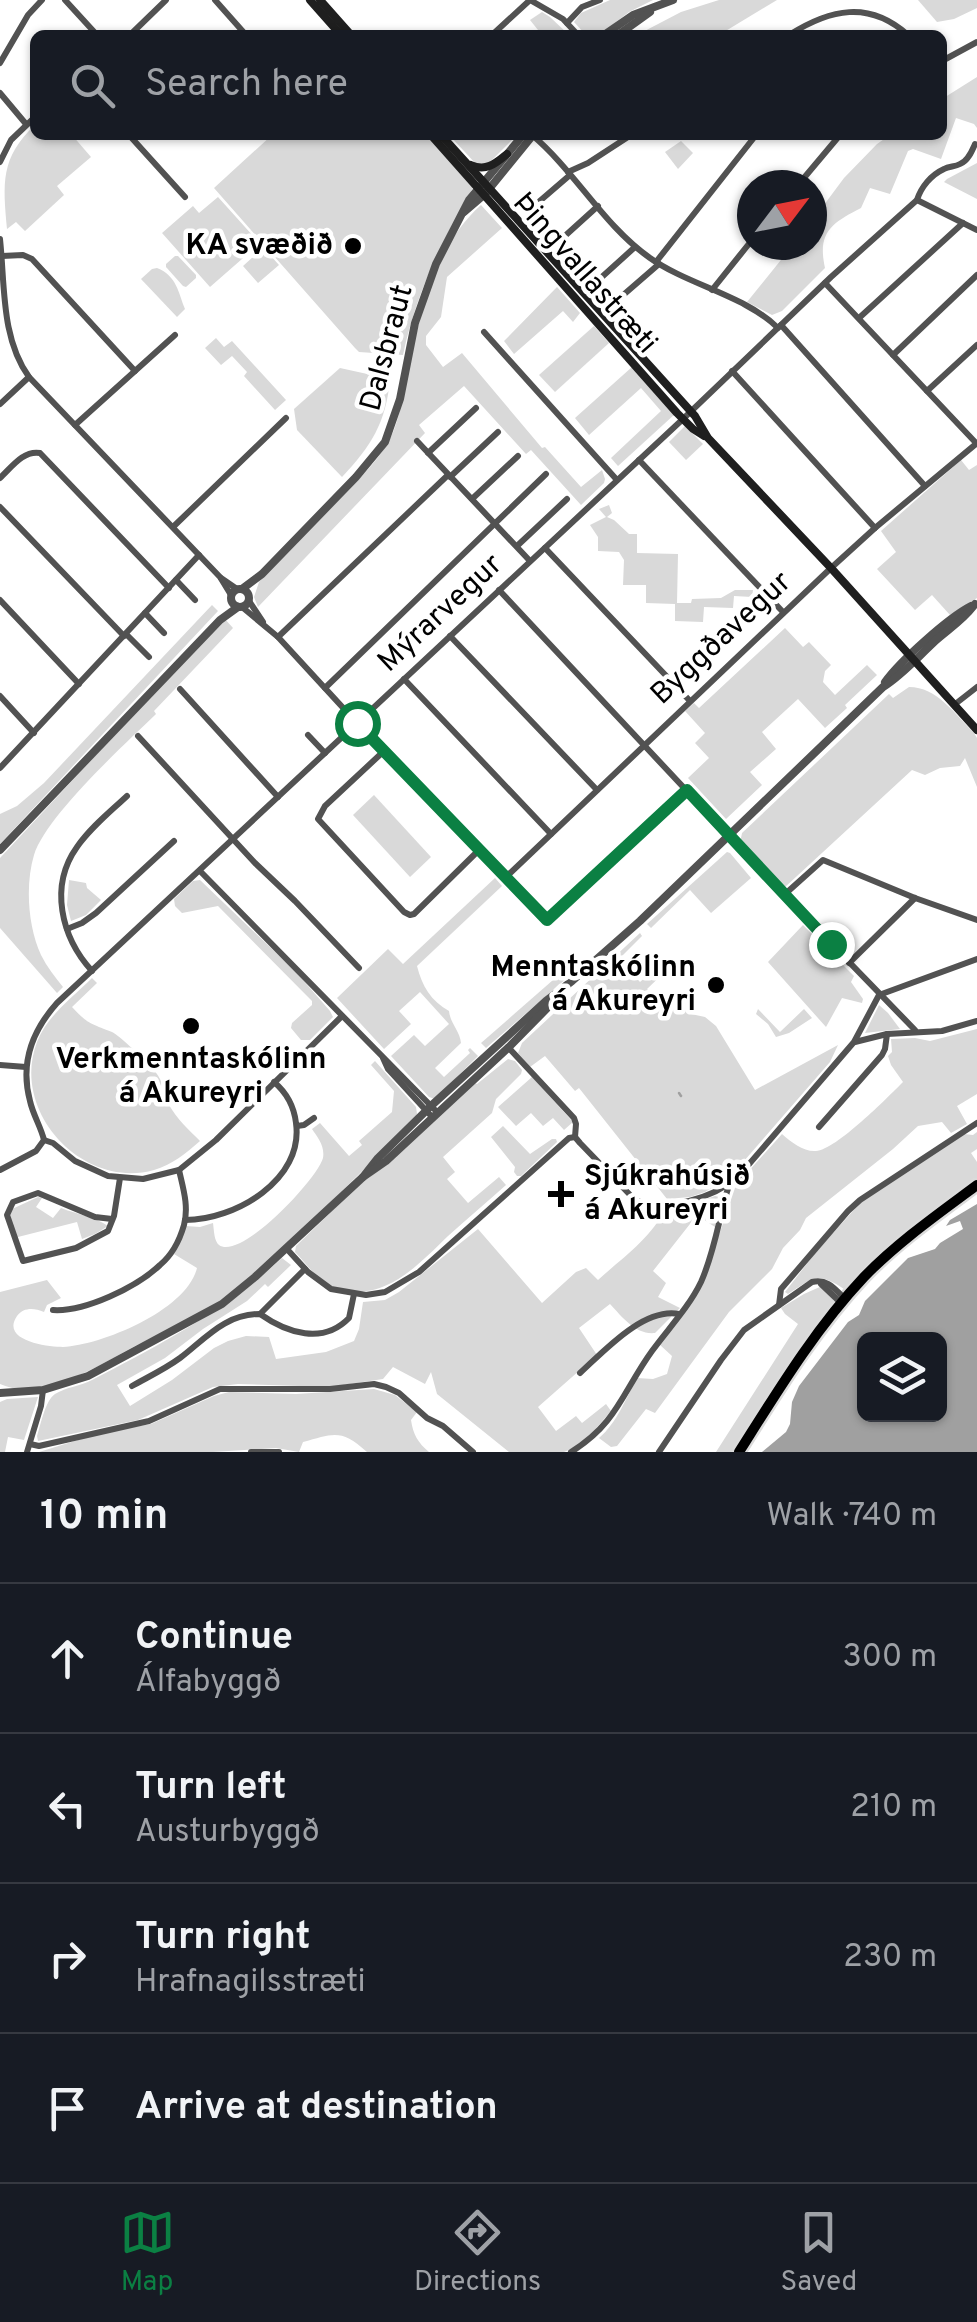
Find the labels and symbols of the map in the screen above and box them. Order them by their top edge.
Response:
north arrow [737,170,827,260]
street label: Þingvallastræti [504,186,664,362]
place label: KA svæðið [186,228,333,265]
marker: KA svæðið [342,235,364,257]
street label: Dalsbraut [353,281,423,415]
street label: Mýrarvegur [371,547,511,681]
street label: Byggðavegur [644,564,800,714]
route start [335,701,381,747]
route end [809,922,855,968]
place label: Menntaskólinn á Akureyri [491,950,696,1021]
marker: Menntaskólinn á Akureyri [705,974,727,996]
marker: Verkmenntaskólinn á Akureyri [180,1015,202,1037]
place label: Verkmenntaskólinn á Akureyri [55,1042,327,1113]
place label: Sjúkrahúsið á Akureyri [584,1159,750,1230]
marker: Sjúkrahúsið á Akureyri [548,1181,574,1207]

